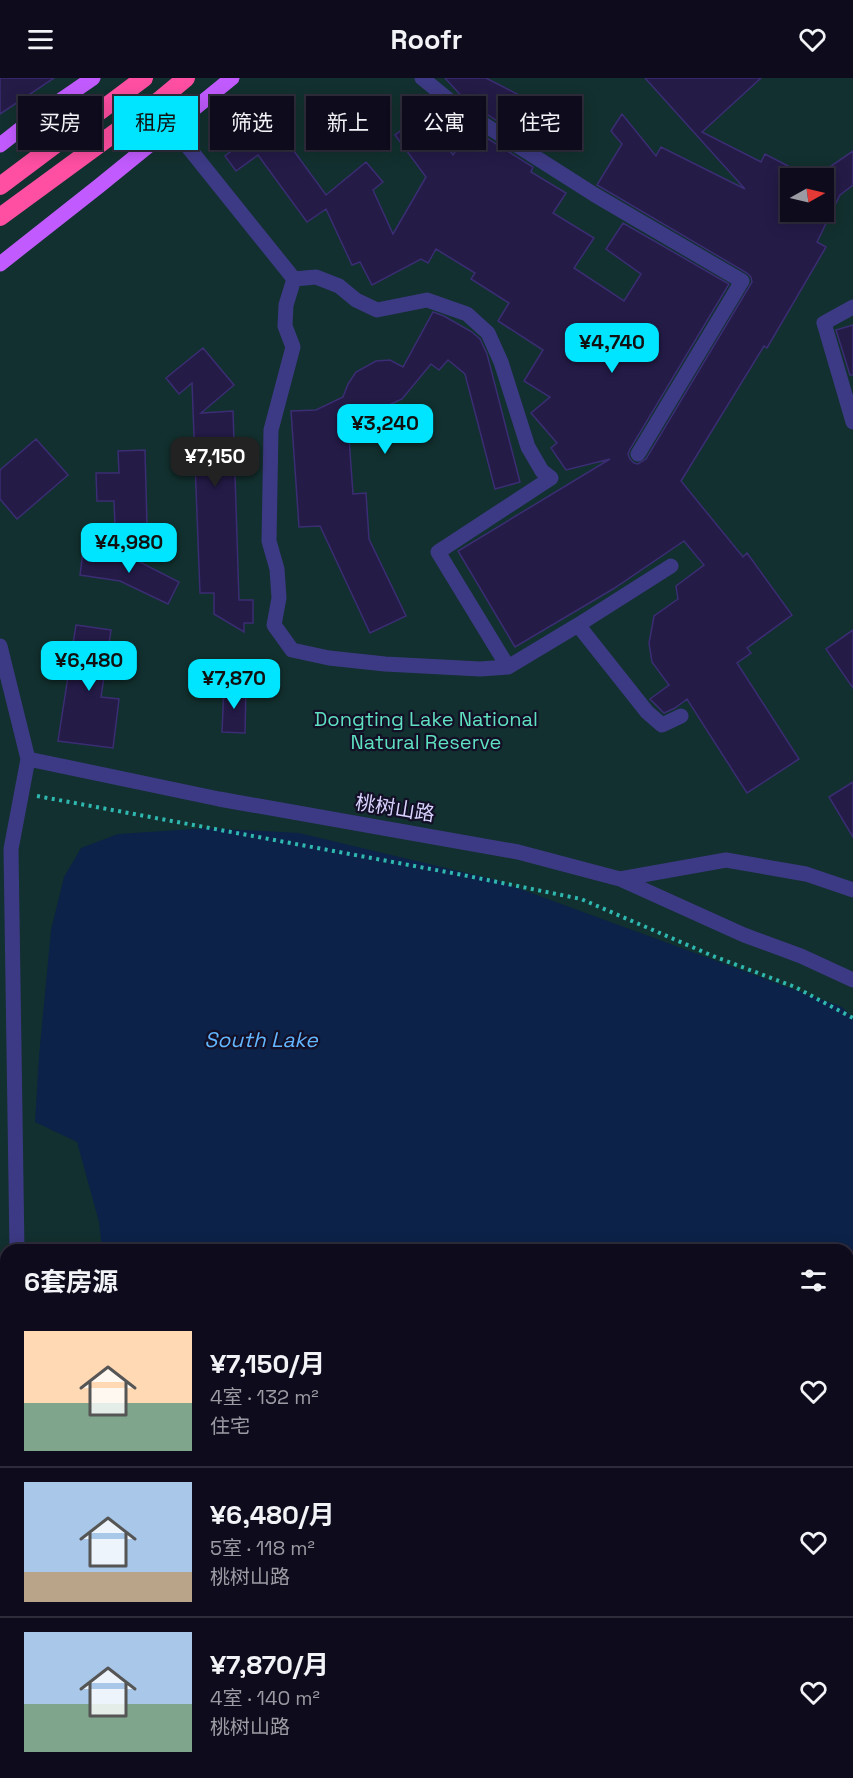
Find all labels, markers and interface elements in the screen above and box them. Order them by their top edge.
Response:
text: Roofr [390,22,463,57]
icon: menu [24,23,57,56]
icon: heart [796,23,829,56]
chip: 买房 [18,96,102,150]
chip: 租房 [114,96,198,150]
chip: 筛选 [210,96,294,150]
chip: 新上 [306,96,390,150]
chip: 公寓 [402,96,486,150]
chip: 住宅 [498,96,582,150]
north arrow [780,168,834,222]
map controls [780,168,834,222]
pin: ¥4,740 [563,323,661,374]
text: ¥4,740 [579,329,645,355]
pin: ¥3,240 [336,404,434,455]
text: ¥3,240 [351,410,419,436]
pin: ¥7,150 [166,437,264,488]
text: ¥7,150 [185,443,245,469]
pin: ¥4,980 [80,523,178,574]
text: ¥4,980 [95,529,163,555]
pin: ¥6,480 [40,641,138,692]
text: ¥6,480 [55,647,123,673]
pin: ¥7,870 [185,659,283,710]
text: ¥7,870 [202,665,266,691]
park label: Dongting Lake National Natural Reserve [314,706,538,755]
street label: 桃树山路 [353,789,437,827]
water label: South Lake [204,1026,319,1053]
icon: filters [797,1264,830,1297]
text: 6套房源 [24,1265,118,1299]
text: ¥7,150/月 [210,1347,325,1381]
icon: home [72,1355,144,1427]
icon: heart [797,1375,830,1408]
text: 4室 · 132 m² [210,1384,319,1410]
text: 住宅 [210,1413,250,1439]
text: ¥6,480/月 [210,1498,335,1532]
icon: home [72,1506,144,1578]
icon: heart [797,1526,830,1559]
text: 5室 · 118 m² [210,1535,315,1561]
text: 桃树山路 [210,1564,290,1590]
text: ¥7,870/月 [210,1648,329,1682]
icon: home [72,1656,144,1728]
icon: heart [797,1676,830,1709]
text: 4室 · 140 m² [210,1685,320,1711]
text: 桃树山路 [210,1714,290,1740]

